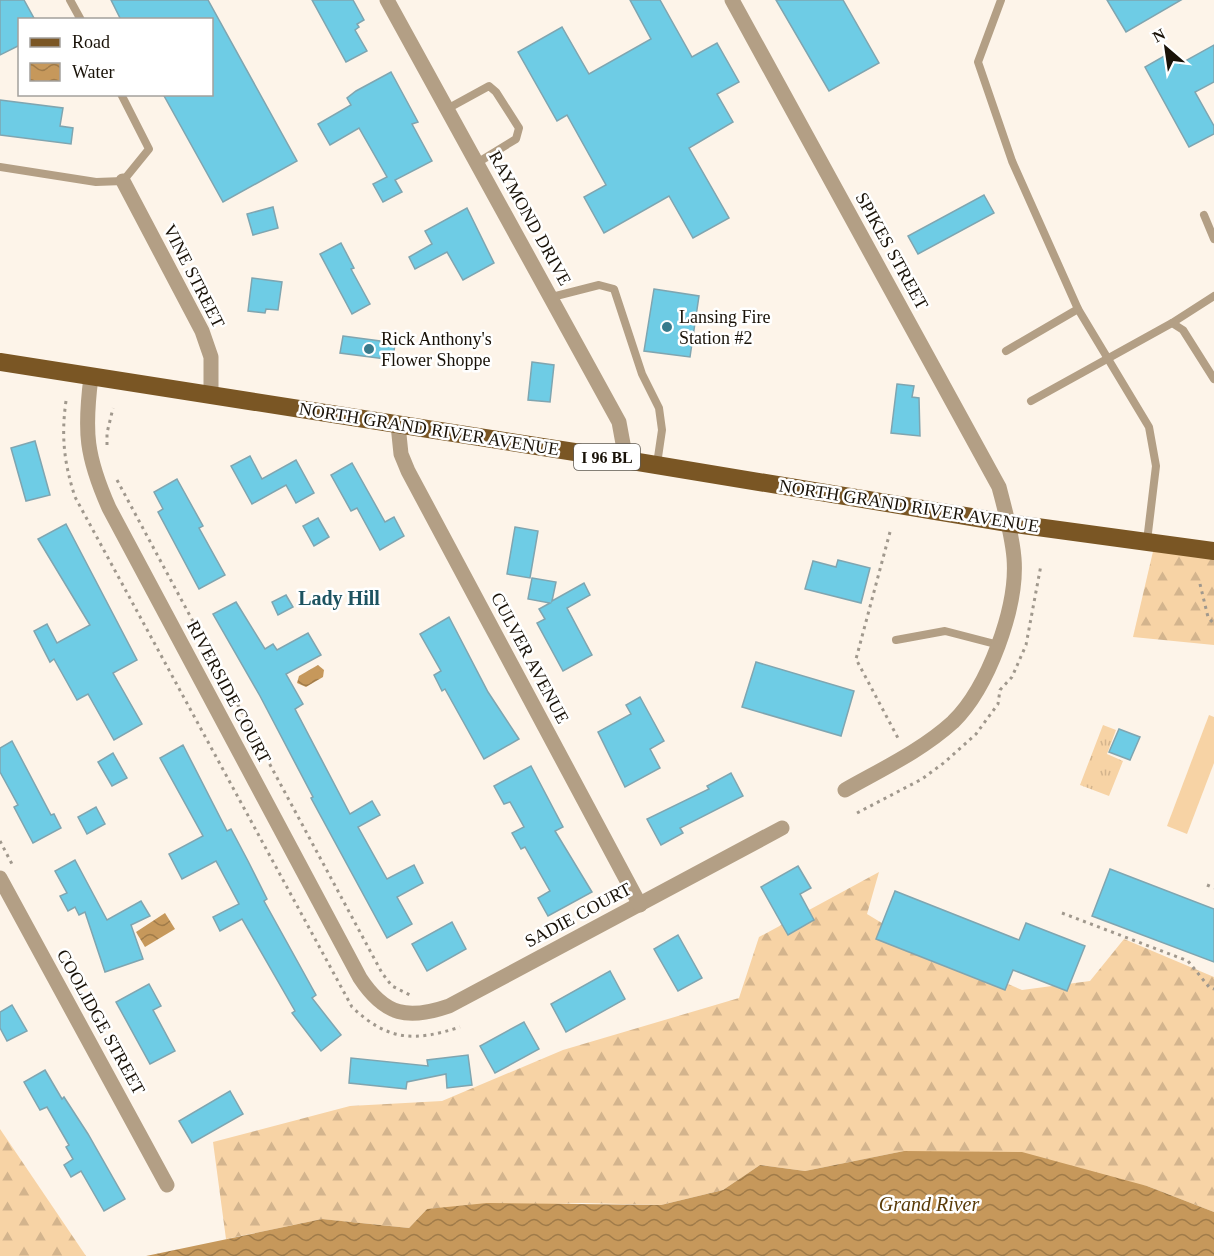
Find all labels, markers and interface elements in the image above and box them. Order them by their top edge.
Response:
legend [18,18,213,96]
north arrow [1136,18,1196,78]
text: N [1150,25,1169,46]
text: Road [72,32,110,52]
text: Water [72,62,115,82]
street label: RAYMOND DRIVE [485,147,575,289]
street label: SPIKES STREET [852,189,932,313]
street label: VINE STREET [159,221,229,331]
place label: Lansing Fire Station #2 [679,307,771,348]
marker: Lansing Fire Station #2 [660,320,674,334]
place label: Rick Anthony's Flower Shoppe [381,329,492,370]
marker: Rick Anthony's Flower Shoppe [362,342,376,356]
street label: NORTH GRAND RIVER AVENUE [298,399,560,459]
road number: I 96 BL [574,444,640,470]
street label: NORTH GRAND RIVER AVENUE [778,476,1040,536]
district label: Lady Hill [298,587,380,610]
street label: CULVER AVENUE [487,589,573,727]
street label: RIVERSIDE COURT [183,617,275,767]
street label: SADIE COURT [521,879,635,951]
street label: COOLIDGE STREET [53,946,149,1098]
water label: Grand River [879,1193,979,1215]

